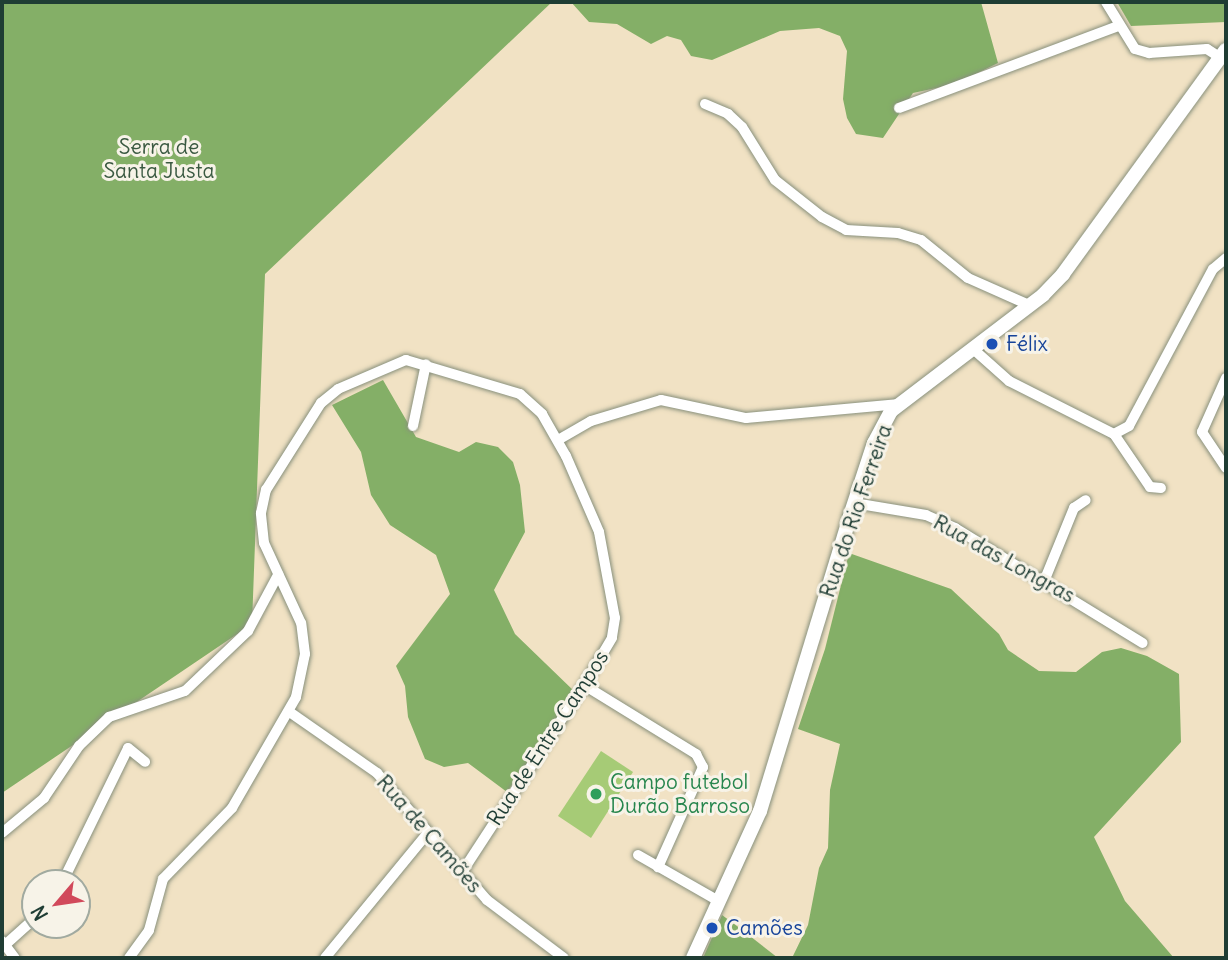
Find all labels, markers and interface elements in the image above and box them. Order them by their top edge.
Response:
park label: Serra de Santa Justa [103,134,215,184]
place label: Félix [1006,331,1048,357]
marker: Félix [984,336,1000,352]
street label: Rua do Rio Ferreira [815,421,897,601]
street label: Rua das Longras [929,510,1079,608]
street label: Rua de Entre Campos [482,646,614,830]
place label: Campo futebol Durão Barroso [610,769,750,819]
street label: Rua de Camões [371,770,487,898]
marker: Campo futebol Durão Barroso [588,786,604,802]
north arrow [21,869,91,939]
text: N [26,902,53,925]
place label: Camões [726,915,803,941]
marker: Camões [704,920,720,936]

